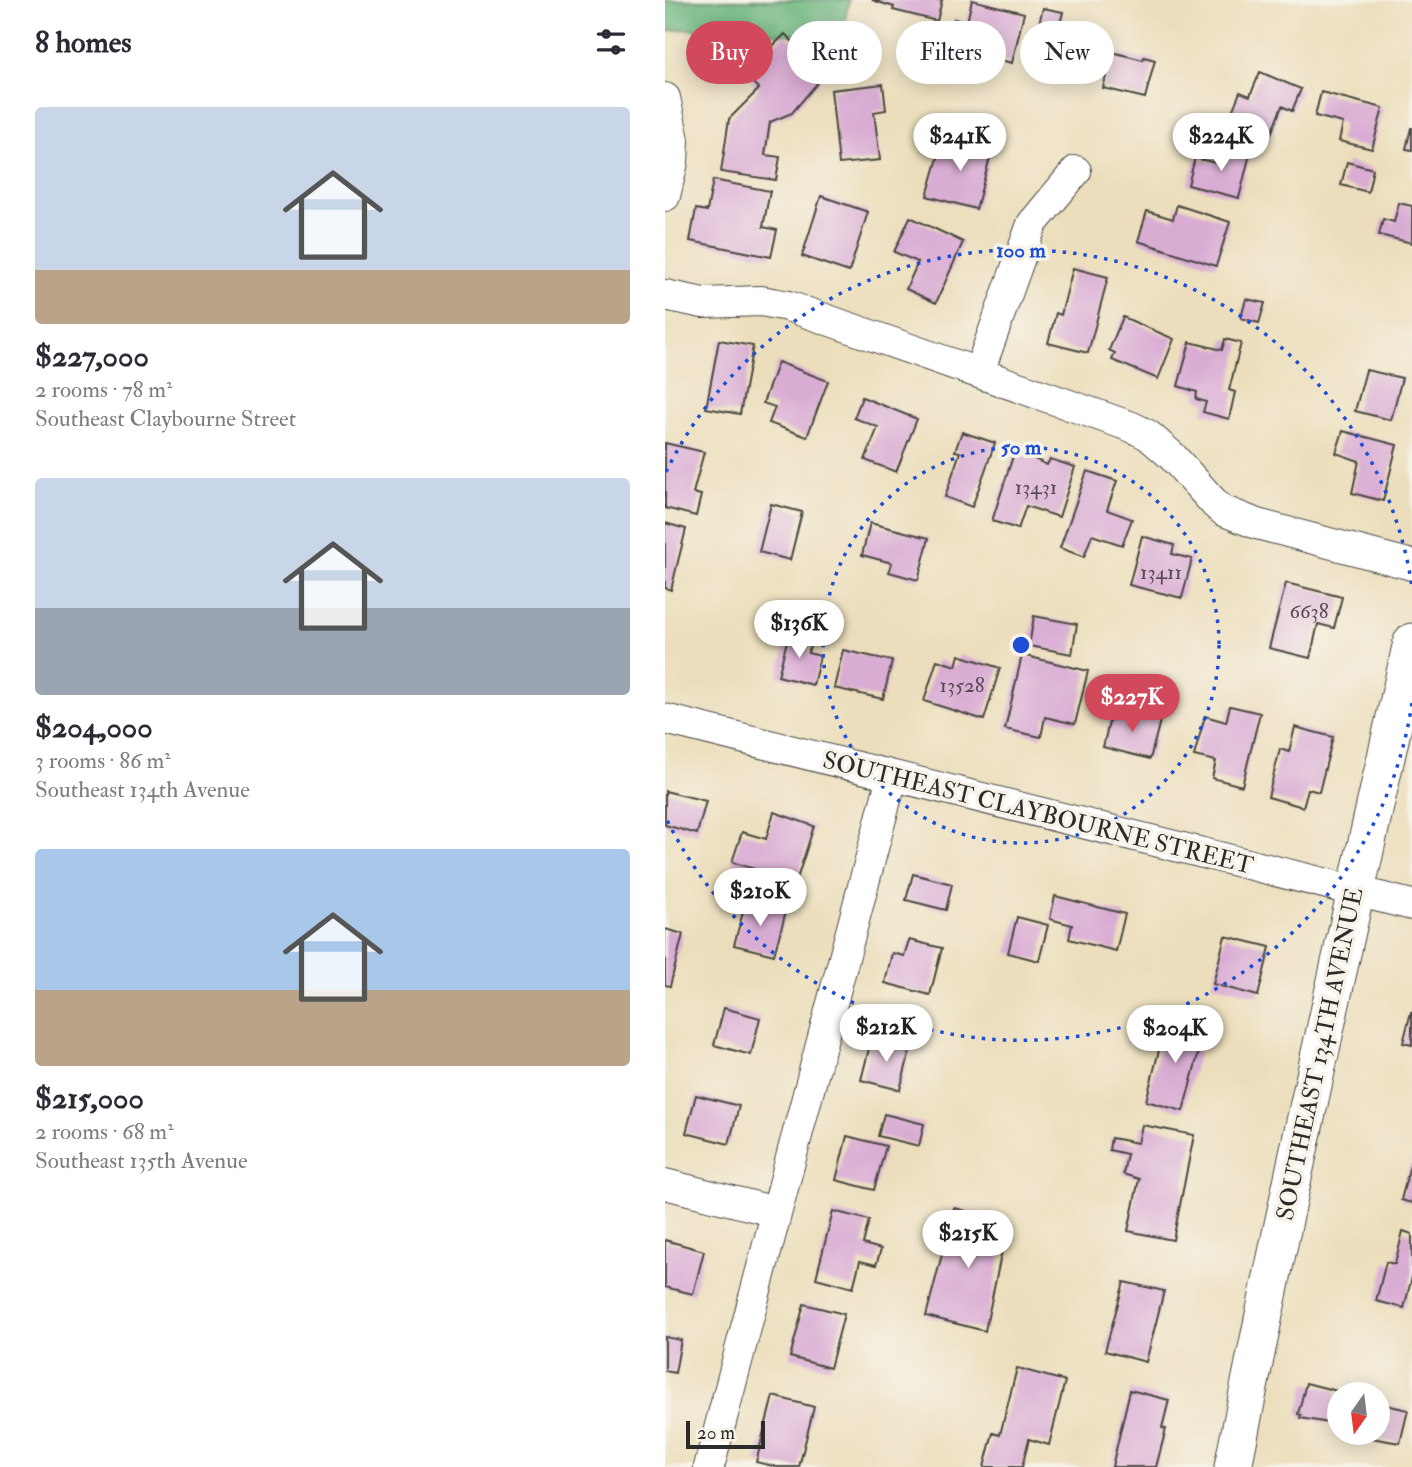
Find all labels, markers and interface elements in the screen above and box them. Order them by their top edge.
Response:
chip: Buy [686,21,773,84]
chip: Rent [787,21,882,84]
chip: Filters [896,21,1006,84]
chip: New [1020,21,1114,84]
icon: filters [592,23,630,61]
text: 8 homes [35,24,132,61]
pin: $241K [911,114,1009,173]
pin: $224K [1172,114,1270,173]
text: $241K [929,121,991,150]
text: $224K [1189,121,1253,150]
icon: home [270,152,396,278]
text: 100 m [996,237,1047,264]
text: $227,000 [35,338,149,375]
text: 2 rooms · 78 m² [35,375,173,404]
text: Southeast Claybourne Street [35,404,296,433]
text: 50 m [1001,434,1042,461]
house number: 13431 [1015,474,1057,501]
icon: home [270,523,396,649]
house number: 13411 [1140,559,1182,586]
house number: 6638 [1289,598,1329,625]
pin: $136K [750,600,848,660]
text: $136K [770,608,828,637]
centre of rings [1009,633,1033,657]
house number: 13528 [939,672,985,699]
pin: $227K [1083,674,1181,734]
text: $227K [1101,682,1163,711]
text: $204,000 [35,709,153,746]
street label: SOUTHEAST CLAYBOURNE STREET [820,744,1257,882]
text: 3 rooms · 86 m² [35,746,171,775]
text: Southeast 134th Avenue [35,775,250,804]
pin: $210K [711,869,809,928]
text: $210K [730,876,790,905]
street label: SOUTHEAST 134TH AVENUE [1270,885,1370,1223]
icon: home [270,894,396,1020]
pin: $212K [837,1004,935,1064]
pin: $204K [1126,1006,1224,1065]
text: $212K [856,1012,916,1041]
text: $204K [1143,1013,1207,1042]
text: $215,000 [35,1080,144,1117]
text: 2 rooms · 68 m² [35,1117,174,1146]
text: Southeast 135th Avenue [35,1146,248,1175]
pin: $215K [919,1210,1017,1270]
text: $215K [938,1218,998,1247]
north arrow [1327,1382,1389,1446]
map controls [1327,1382,1390,1445]
scale bar [686,1418,765,1450]
text: 20 m [697,1421,735,1445]

